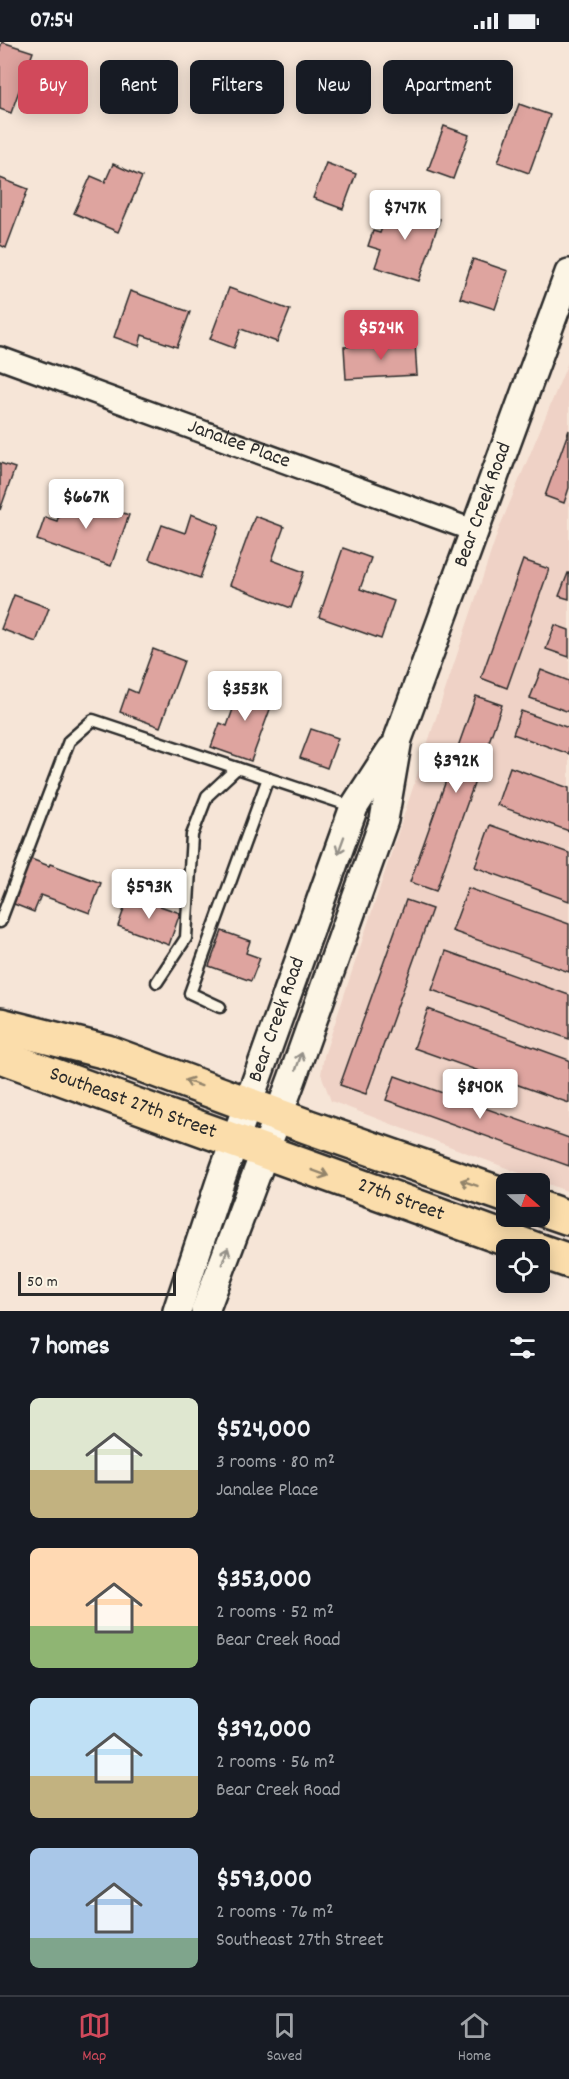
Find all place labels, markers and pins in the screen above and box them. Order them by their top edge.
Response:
pin: $747K [363,190,447,241]
pin: $524K [339,310,423,361]
pin: $667K [44,479,128,530]
pin: $353K [203,671,287,722]
pin: $392K [414,743,498,794]
pin: $593K [107,869,191,920]
pin: $840K [438,1069,522,1120]

